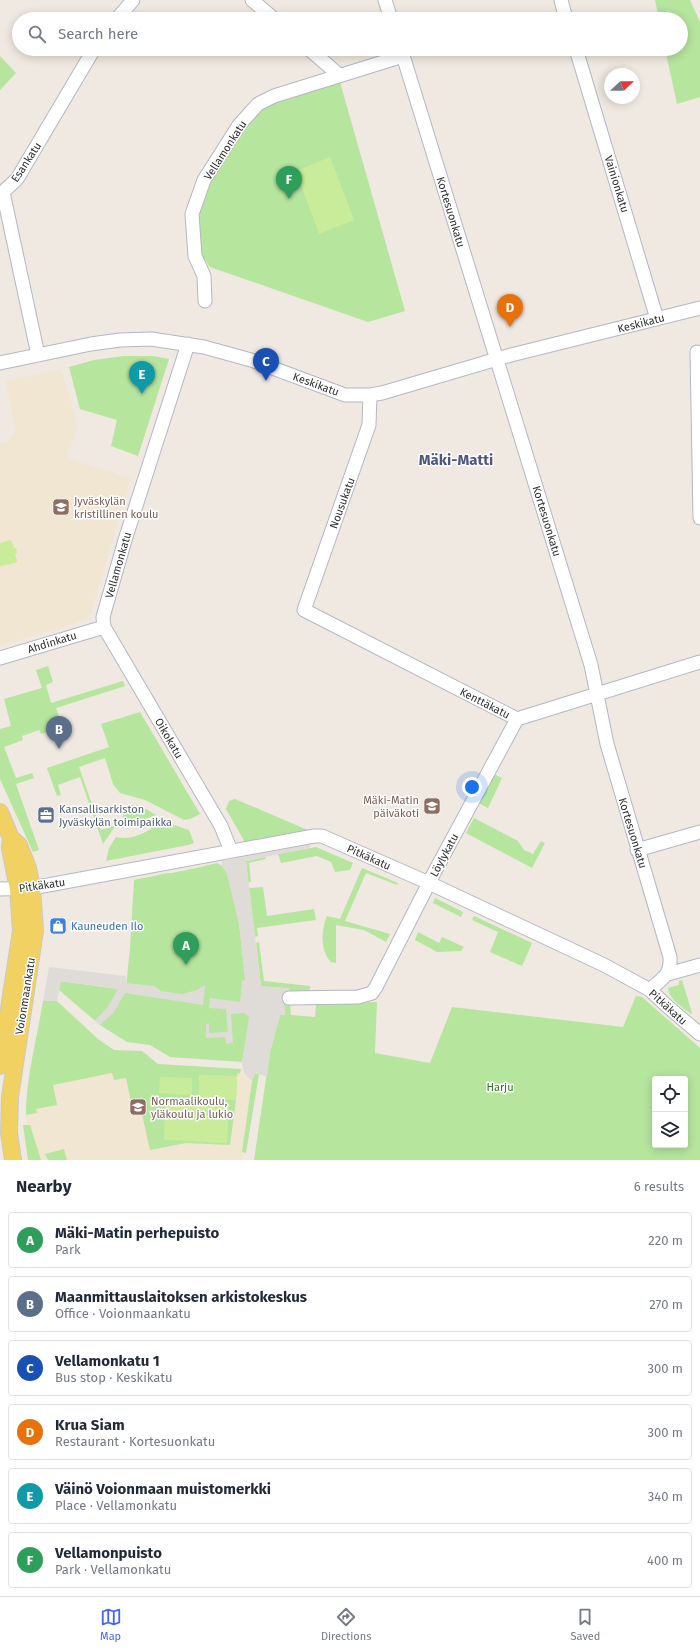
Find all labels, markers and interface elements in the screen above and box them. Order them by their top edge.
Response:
search box [12,12,688,56]
icon: search [26,23,48,45]
text: Search here [58,25,138,43]
north arrow [604,68,640,104]
street label: Vellamonkatu [201,118,249,182]
street label: Esankatu [9,140,44,185]
street label: Vainionkatu [602,154,631,214]
pin: F [276,166,302,199]
street label: Kortesuonkatu [434,175,467,249]
pin: D [497,294,523,327]
street label: Keskikatu [616,311,666,336]
pin: C [253,348,279,381]
pin: E [129,361,155,394]
street label: Keskikatu [291,370,341,399]
district label: Mäki-Matti [419,451,493,469]
street label: Nousukatu [327,476,358,531]
street label: Kortesuonkatu [530,484,563,558]
place label: Jyväskylän kristillinen koulu [74,495,159,521]
school or university icon: Jyväskylän kristillinen koulu [51,497,71,517]
street label: Vellamonkatu [103,530,134,600]
street label: Ahdinkatu [26,629,78,656]
street label: Kenttäkatu [458,685,512,722]
pin: B [46,716,72,749]
street label: Oikokatu [152,716,185,761]
your location [462,777,482,797]
place label: Mäki-Matin päiväkoti [363,794,419,820]
school or university icon: Mäki-Matin päiväkoti [422,796,442,816]
street label: Kortesuonkatu [616,796,649,870]
place label: Kansallisarkiston Jyväskylän toimipaikka [59,803,172,829]
office icon: Kansallisarkiston Jyväskylän toimipaikka [36,805,56,825]
street label: Löylykatu [428,831,461,879]
street label: Pitkäkatu [345,842,393,873]
street label: Pitkäkatu [18,876,66,895]
shop icon: Kauneuden Ilo [48,916,68,936]
place label: Kauneuden Ilo [71,920,143,933]
pin: A [173,932,199,965]
street label: Voionmaankatu [13,957,38,1036]
street label: Pitkäkatu [646,987,689,1028]
map controls [652,1076,688,1148]
button: locate [652,1076,688,1112]
park label: Harju [486,1081,514,1094]
place label: Normaalikoulu, yläkoulu ja lukio [151,1095,233,1121]
school or university icon: Normaalikoulu, yläkoulu ja lukio [128,1097,148,1117]
button: layers [652,1112,688,1148]
text: Nearby [16,1176,71,1197]
text: 6 results [634,1179,684,1194]
text: Mäki-Matin perhepuisto [55,1224,219,1242]
text: A [26,1233,34,1248]
text: 220 m [648,1233,683,1248]
text: Park [55,1242,81,1257]
text: Maanmittauslaitoksen arkistokeskus [55,1288,307,1306]
text: B [26,1297,34,1312]
text: 270 m [649,1297,683,1312]
text: Office · Voionmaankatu [55,1306,191,1321]
text: Vellamonkatu 1 [55,1352,160,1370]
text: C [26,1361,34,1376]
text: 300 m [647,1361,683,1376]
text: Bus stop · Keskikatu [55,1370,173,1385]
text: Krua Siam [55,1416,125,1434]
text: D [26,1425,34,1440]
text: 300 m [647,1425,683,1440]
text: Restaurant · Kortesuonkatu [55,1434,215,1449]
text: Väinö Voionmaan muistomerkki [55,1480,271,1498]
text: E [27,1489,33,1504]
text: 340 m [648,1489,683,1504]
text: Place · Vellamonkatu [55,1498,177,1513]
text: Vellamonpuisto [55,1544,162,1562]
text: F [27,1553,33,1568]
text: 400 m [647,1553,683,1568]
text: Park · Vellamonkatu [55,1562,171,1577]
tab: Map [100,1606,122,1643]
tab: Directions [321,1606,371,1643]
tab: Saved [571,1606,600,1643]

